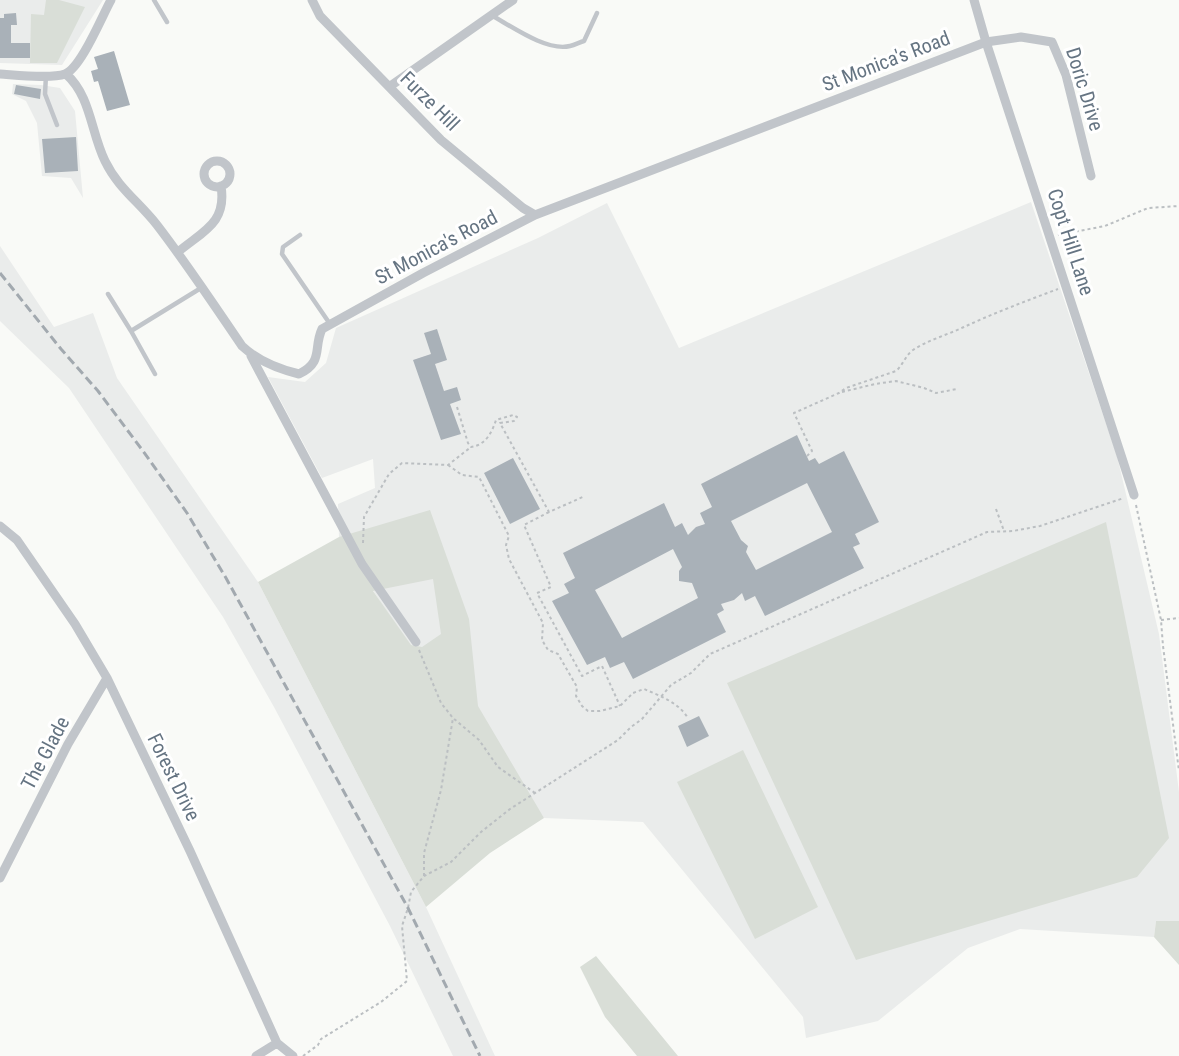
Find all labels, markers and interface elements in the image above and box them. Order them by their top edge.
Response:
street label: St Monica's Road [819,26,953,96]
street label: Doric Drive [1061,44,1109,134]
street label: Furze Hill [395,66,465,136]
street label: Copt Hill Lane [1042,186,1100,298]
street label: St Monica's Road [371,205,501,289]
street label: The Glade [16,712,74,794]
street label: Forest Drive [143,729,205,825]

